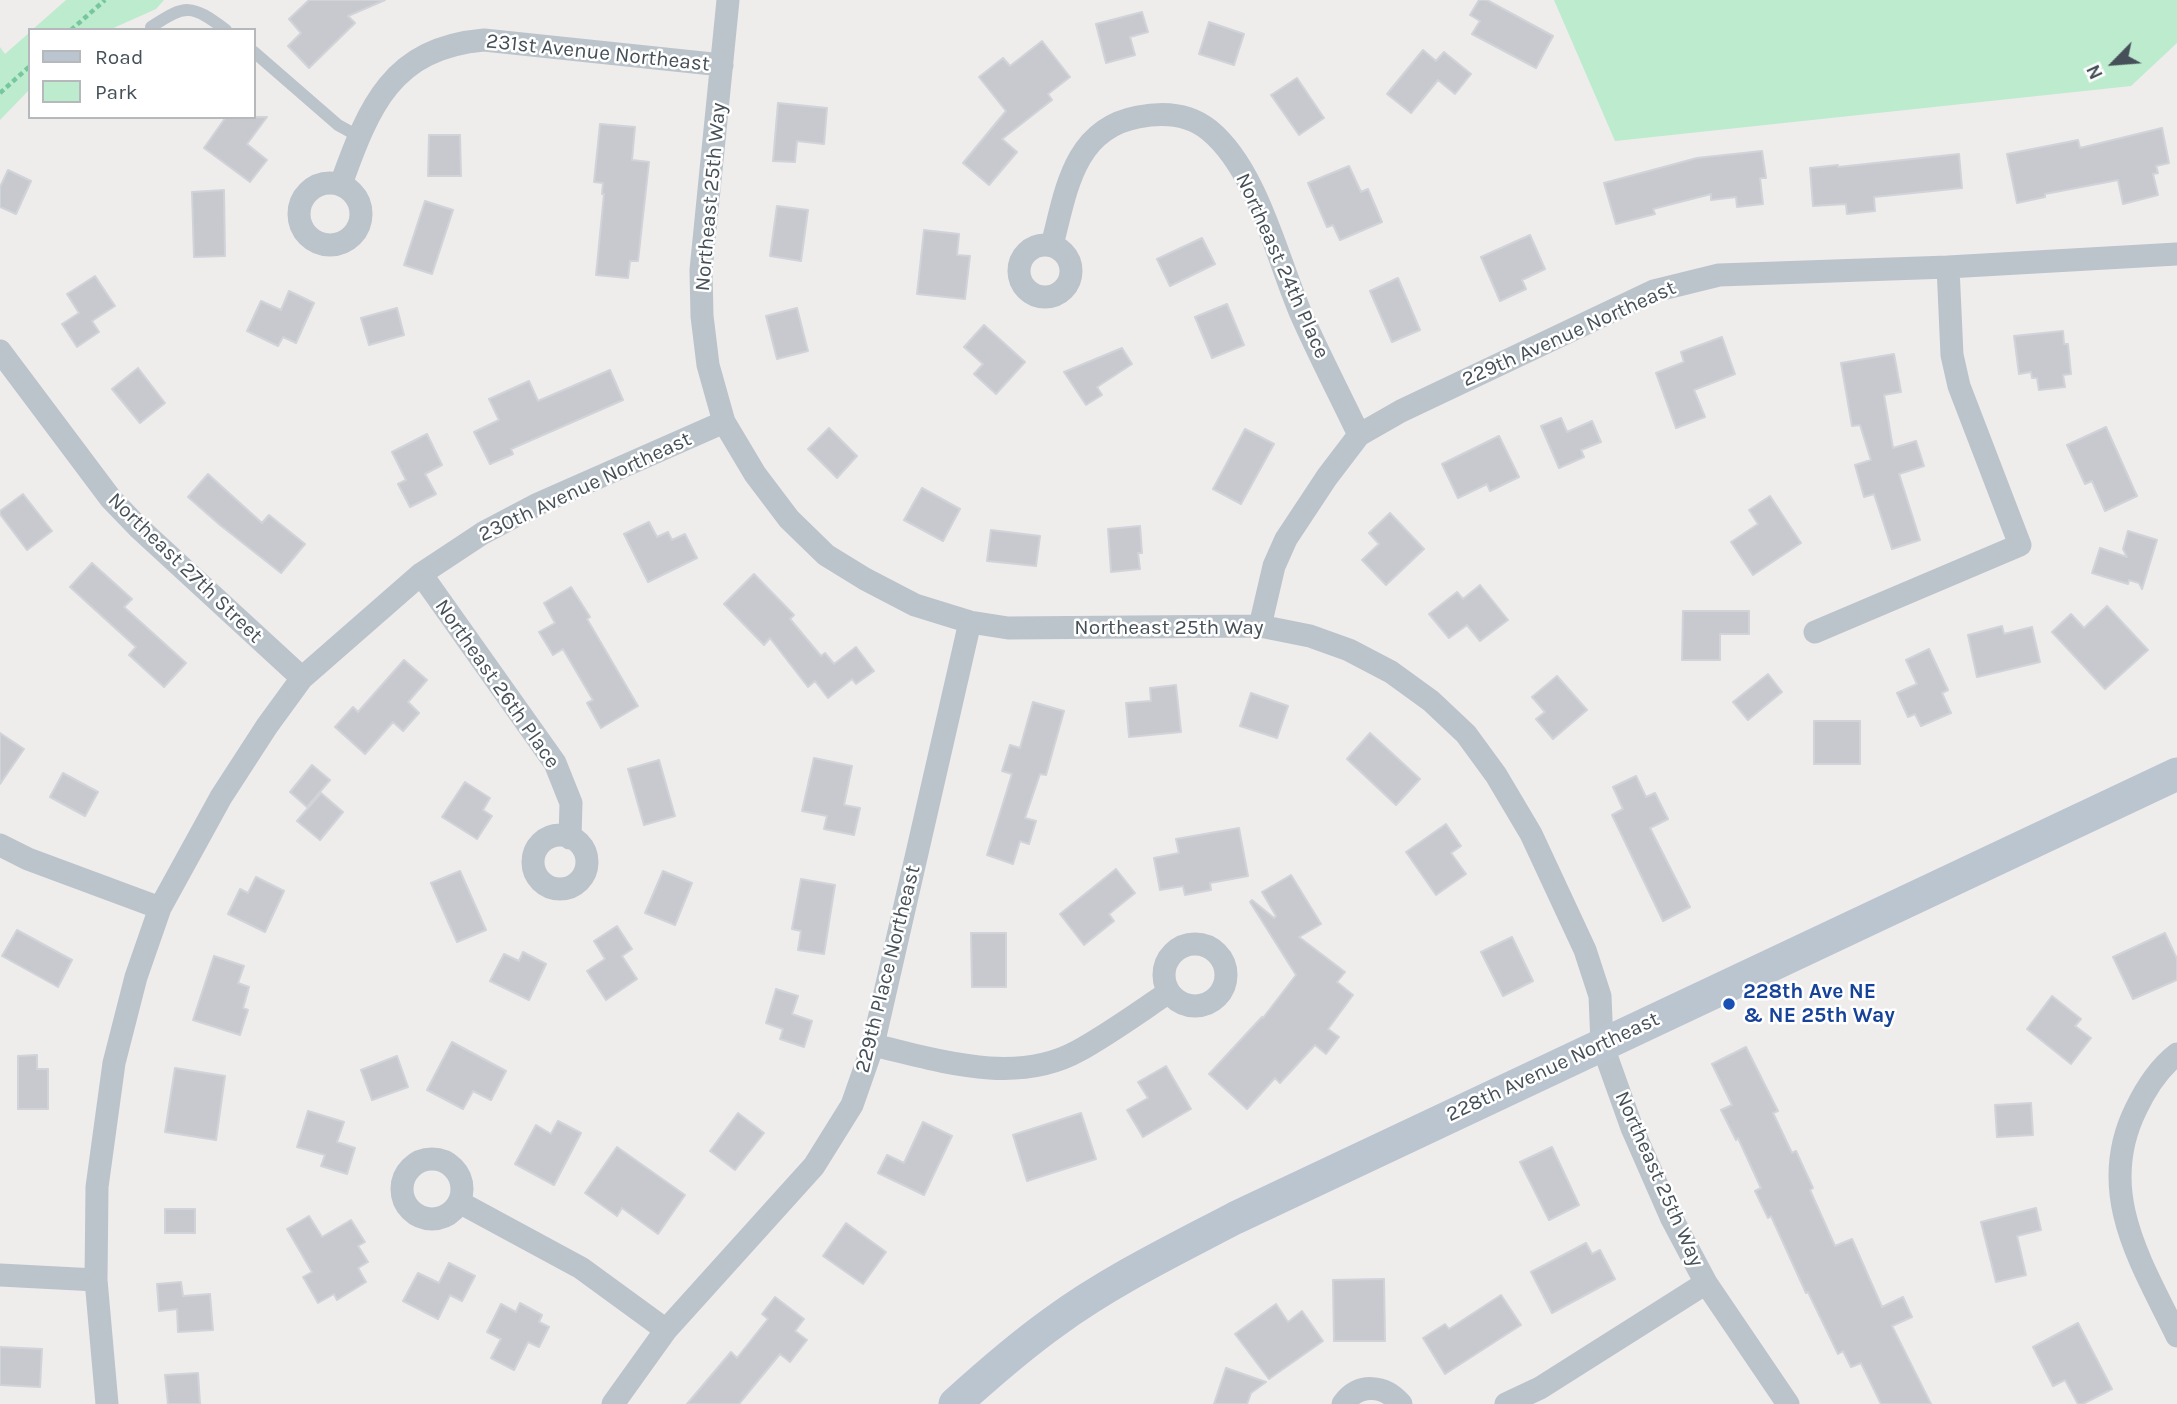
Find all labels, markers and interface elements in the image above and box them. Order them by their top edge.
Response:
legend [28,28,256,119]
north arrow [2079,28,2149,98]
street label: 231st Avenue Northeast [485,29,711,77]
text: Road [95,45,143,69]
text: N [2082,61,2108,83]
text: Park [95,80,138,104]
street label: Northeast 25th Way [690,102,732,292]
street label: Northeast 24th Place [1230,169,1334,363]
street label: 229th Avenue Northeast [1458,275,1680,393]
street label: 230th Avenue Northeast [475,427,695,547]
street label: Northeast 27th Street [102,488,268,648]
street label: Northeast 26th Place [429,595,565,773]
street label: Northeast 25th Way [1074,615,1264,641]
street label: 229th Place Northeast [850,863,926,1075]
place label: 228th Ave NE & NE 25th Way [1743,979,1895,1029]
marker: 228th Ave NE & NE 25th Way [1721,996,1737,1012]
street label: 228th Avenue Northeast [1442,1007,1664,1127]
street label: Northeast 25th Way [1609,1087,1709,1271]

